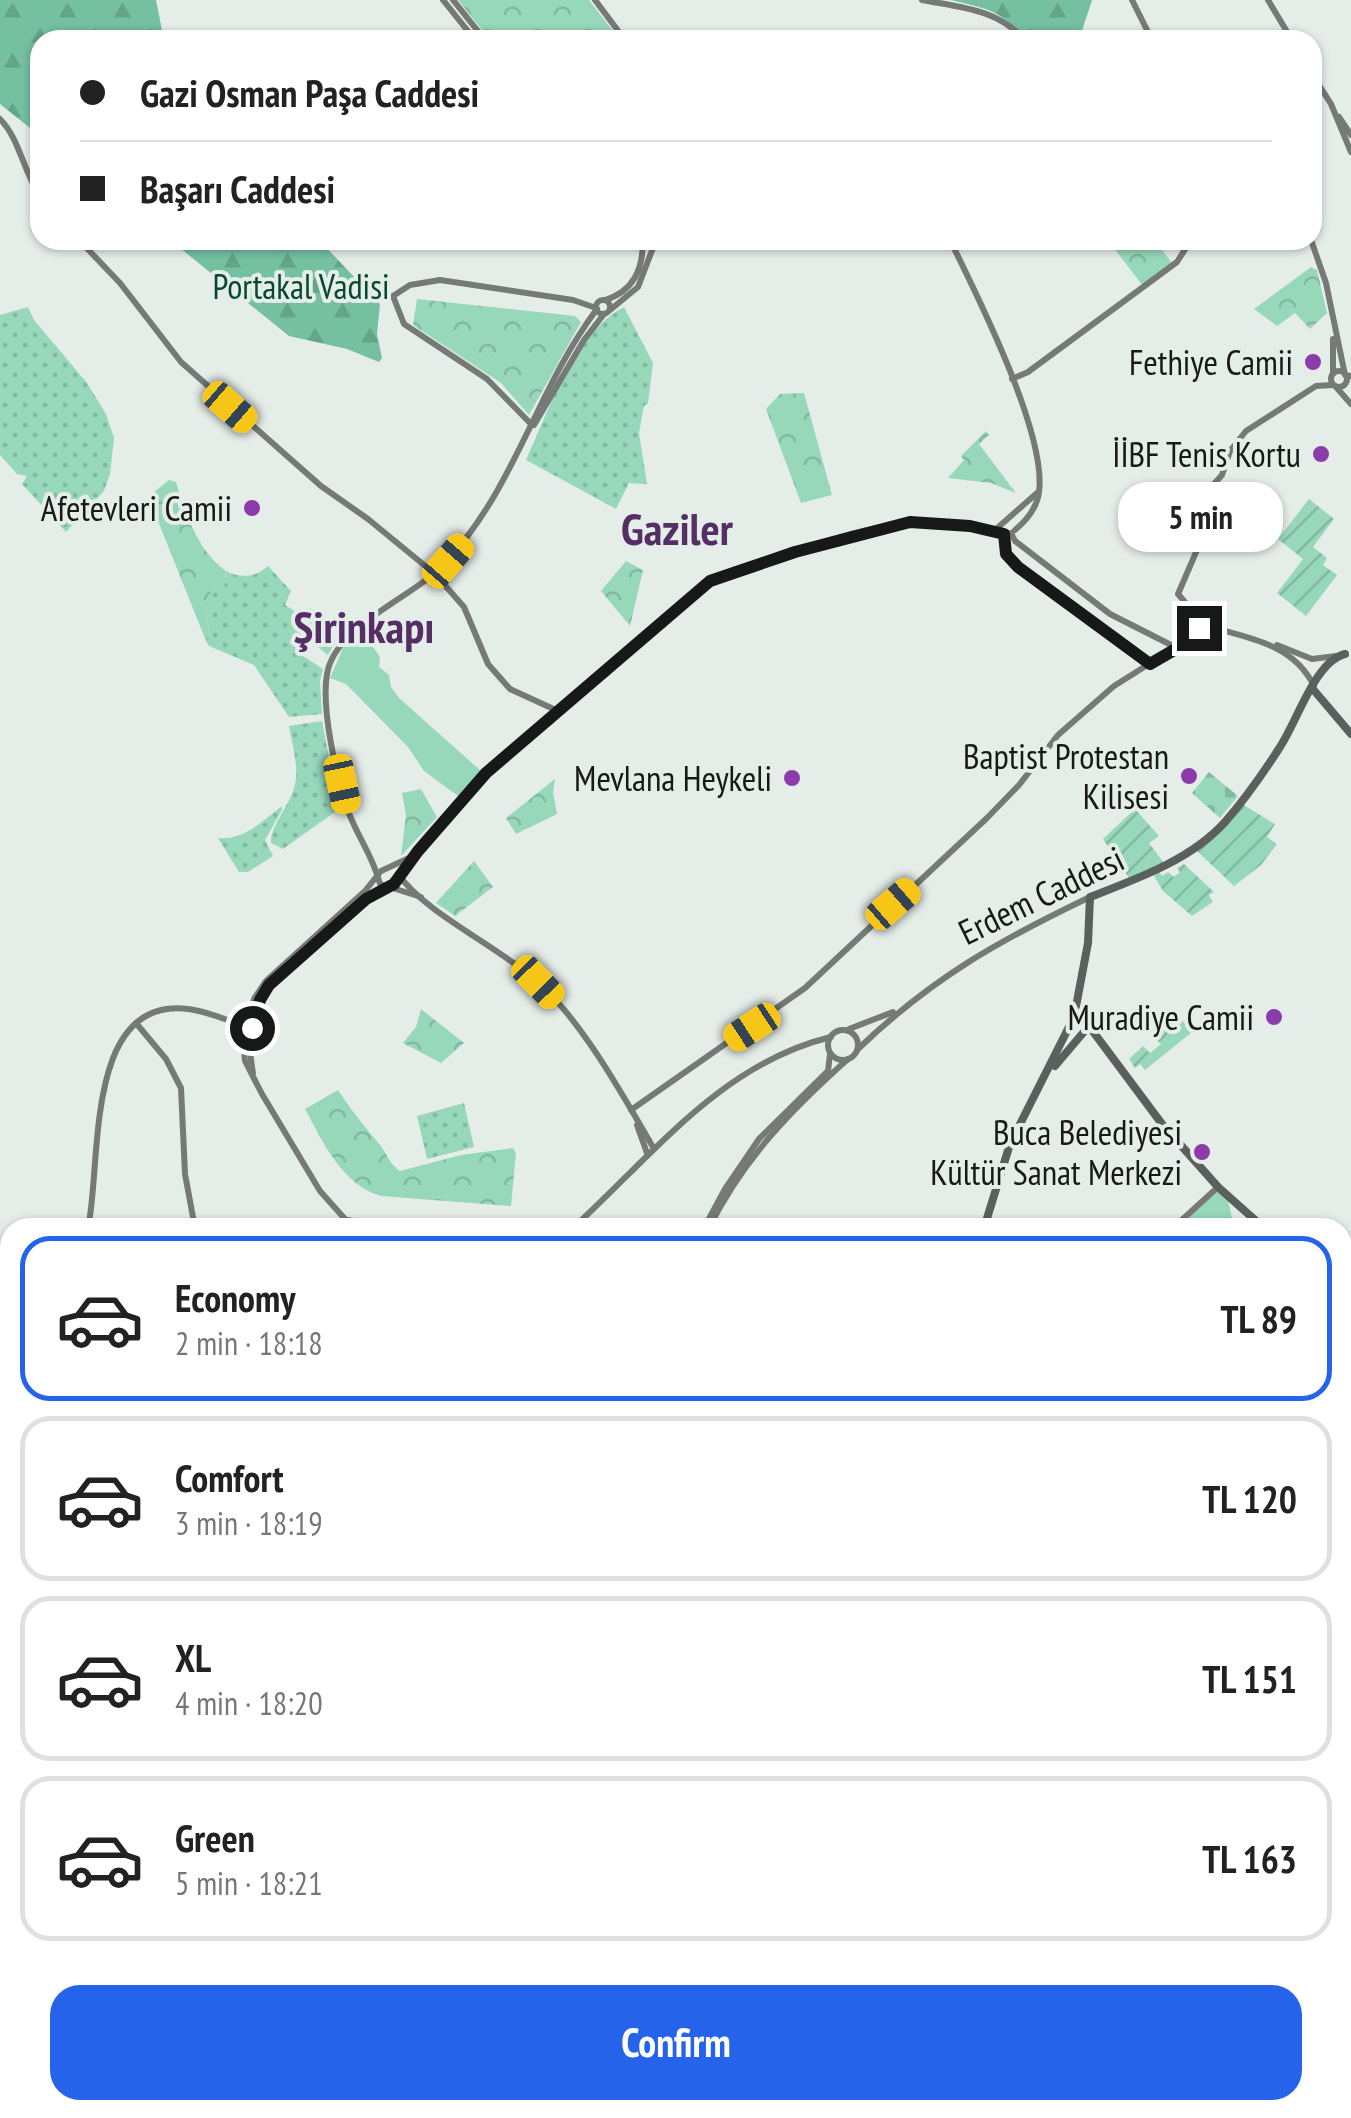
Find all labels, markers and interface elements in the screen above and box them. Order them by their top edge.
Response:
text: Gazi Osman Paşa Caddesi [140,68,479,117]
text: Başarı Caddesi [140,164,335,213]
park label: Portakal Vadisi [212,263,390,309]
place label: Fethiye Camii [1129,339,1293,385]
marker: Fethiye Camii [1302,351,1324,373]
car [198,376,262,438]
place label: İİBF Tenis Kortu [1112,431,1301,477]
marker: İİBF Tenis Kortu [1310,443,1332,465]
callout: 5 min [1116,483,1282,553]
place label: Afetevleri Camii [41,485,232,531]
text: 5 min [1168,496,1233,538]
marker: Afetevleri Camii [241,497,263,519]
district label: Gaziler [621,499,734,557]
car [417,529,479,593]
district label: Şirinkapı [294,597,434,655]
route end [1177,606,1222,651]
place label: Baptist Protestan Kilisesi [963,733,1169,819]
car [321,752,363,816]
place label: Mevlana Heykeli [574,755,772,801]
marker: Baptist Protestan Kilisesi [1178,765,1200,787]
marker: Mevlana Heykeli [781,767,803,789]
street label: Erdem Caddesi [951,835,1131,955]
car [861,873,925,935]
car [506,950,570,1014]
place label: Muradiye Camii [1068,994,1254,1040]
car [719,998,785,1056]
route start [230,1006,275,1051]
marker: Muradiye Camii [1263,1006,1285,1028]
place label: Buca Belediyesi Kültür Sanat Merkezi [930,1109,1182,1195]
marker: Buca Belediyesi Kültür Sanat Merkezi [1191,1141,1213,1163]
text: Economy [175,1273,295,1322]
icon: car [55,1274,145,1364]
text: TL 89 [1220,1294,1297,1343]
text: 2 min · 18:18 [175,1322,323,1364]
text: Comfort [175,1453,284,1502]
icon: car [55,1454,145,1544]
text: TL 120 [1202,1474,1297,1523]
text: 3 min · 18:19 [175,1502,323,1544]
text: XL [175,1633,211,1682]
icon: car [55,1634,145,1724]
text: TL 151 [1202,1654,1297,1703]
text: 4 min · 18:20 [175,1682,323,1724]
text: Green [175,1813,255,1862]
icon: car [55,1814,145,1904]
text: TL 163 [1202,1834,1297,1883]
text: 5 min · 18:21 [175,1862,323,1904]
button: Confirm [50,1985,1302,2100]

